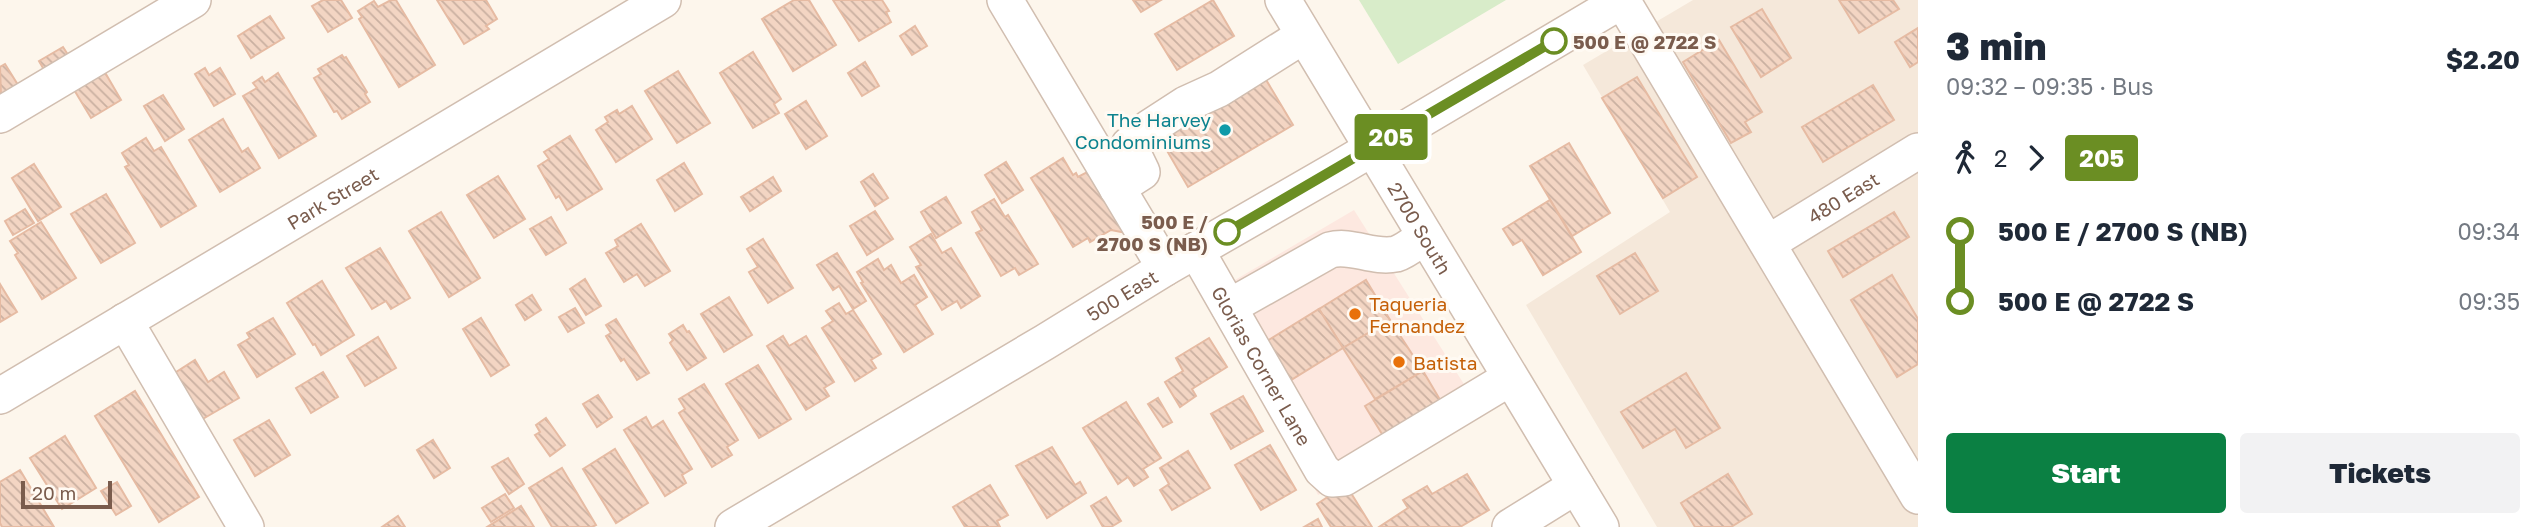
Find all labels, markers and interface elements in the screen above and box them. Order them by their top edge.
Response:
text: 3 min [1946,23,2046,68]
marker: 500 E @ 2722 S [1541,28,1567,54]
place label: 500 E @ 2722 S [1573,30,1716,53]
text: $2.20 [2446,44,2520,75]
text: 09:32 – 09:35 · Bus [1946,72,2153,100]
place label: The Harvey Condominiums [1075,108,1211,153]
line badge: 205 [1351,114,1431,160]
marker: The Harvey Condominiums [1217,122,1233,138]
text: 205 [1369,122,1413,151]
icon: walk [1946,139,1984,177]
icon: forward [2017,139,2055,177]
text: 205 [2079,143,2124,172]
text: 2 [1994,144,2007,172]
street label: Park Street [282,161,382,234]
street label: 480 East [1803,166,1883,228]
street label: 2700 South [1384,177,1457,278]
place label: 500 E / 2700 S (NB) [1097,210,1208,255]
text: 500 E / 2700 S (NB) [1998,216,2248,247]
text: 09:34 [2457,217,2520,245]
marker: 500 E / 2700 S (NB) [1214,219,1240,245]
street label: 500 East [1082,264,1162,325]
street label: Glorias Corner Lane [1207,282,1317,449]
text: 500 E @ 2722 S [1998,286,2194,317]
text: 09:35 [2458,287,2520,315]
place label: Taqueria Fernandez [1369,292,1465,337]
marker: Taqueria Fernandez [1347,306,1363,322]
place label: Batista [1413,351,1477,374]
marker: Batista [1391,354,1407,370]
button: Start [1946,433,2226,513]
button: Tickets [2240,433,2520,513]
scale bar [21,478,112,510]
text: 20 m [32,481,76,504]

